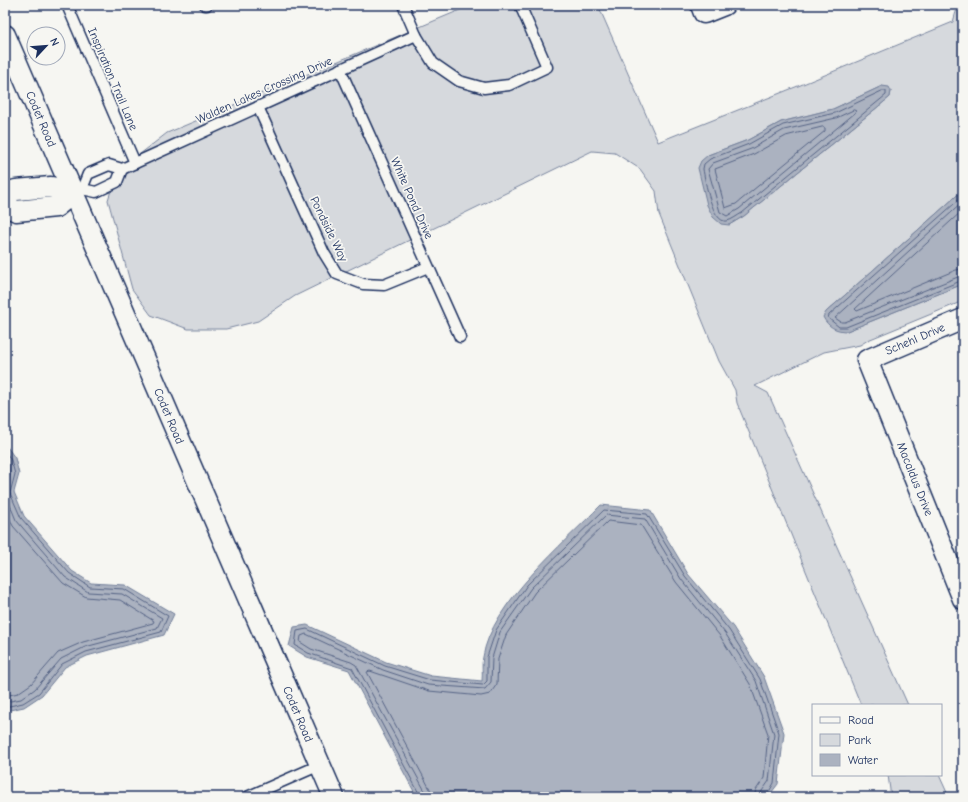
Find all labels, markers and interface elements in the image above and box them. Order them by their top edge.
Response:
north arrow [26,26,66,66]
street label: Inspiration Trail Lane [85,26,141,132]
text: N [47,36,62,48]
street label: Walden Lakes Crossing Drive [194,54,334,126]
street label: Codet Road [23,89,59,149]
street label: White Pond Drive [388,155,436,241]
street label: Pondside Way [307,194,351,264]
street label: Schehl Drive [883,320,947,358]
street label: Codet Road [151,386,187,446]
street label: Macaldus Drive [894,440,936,518]
street label: Codet Road [280,684,316,744]
legend [812,704,942,776]
text: Road [848,713,874,727]
text: Park [848,733,871,747]
text: Water [848,753,878,767]

